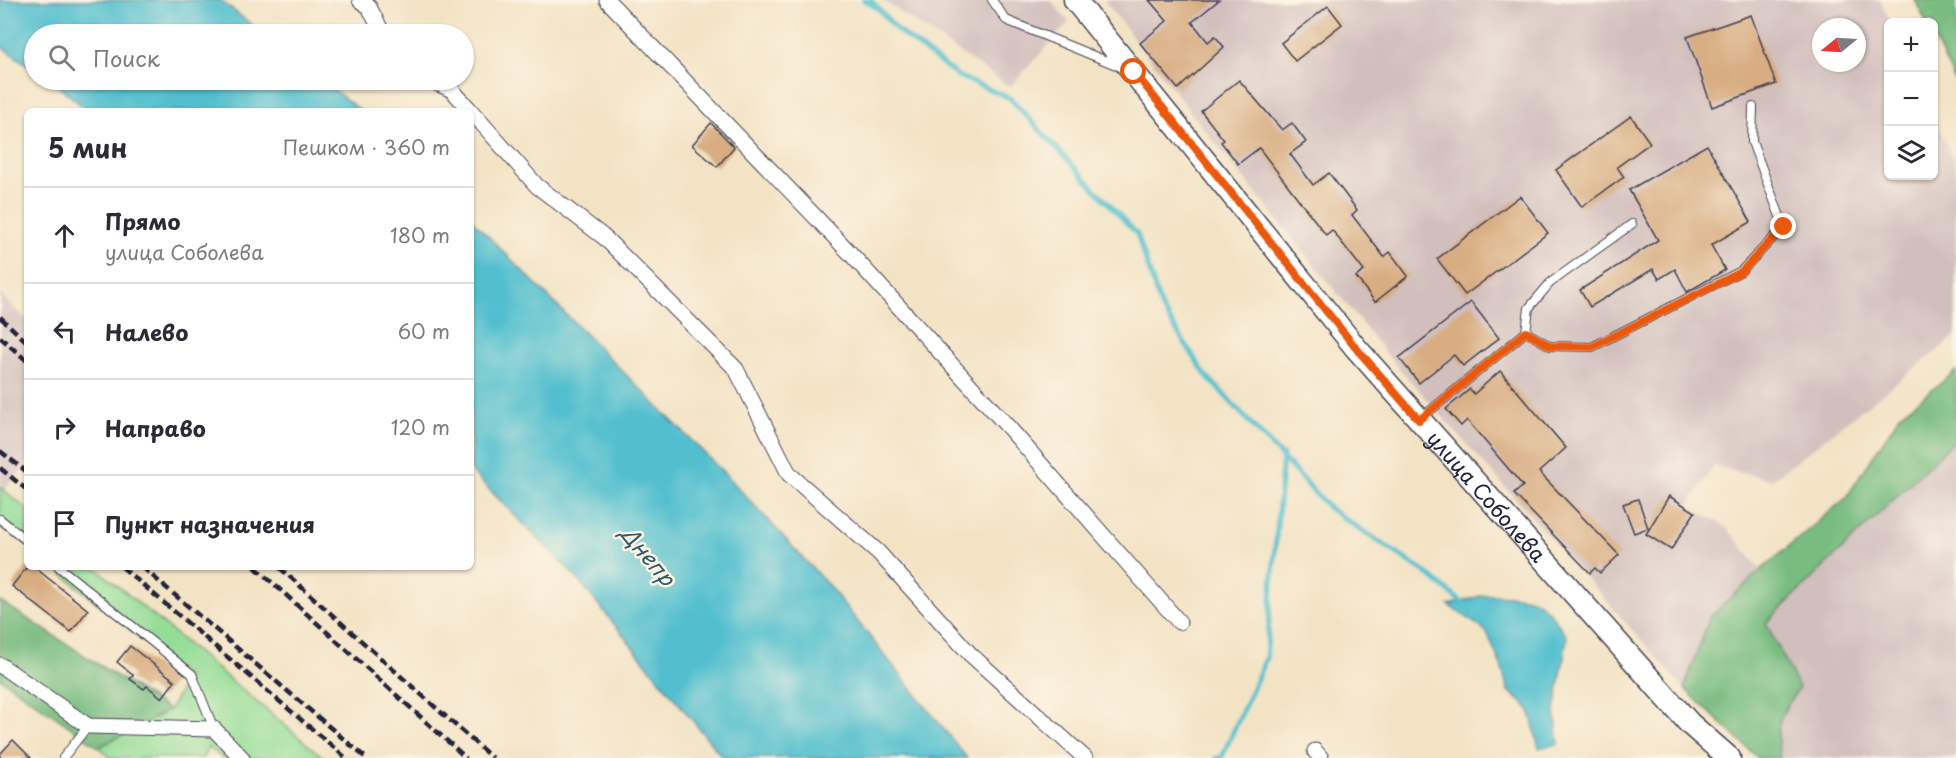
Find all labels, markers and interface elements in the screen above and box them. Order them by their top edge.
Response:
north arrow [1812,18,1866,72]
map controls [1884,18,1938,180]
button: + [1884,18,1938,72]
search box [24,24,474,90]
icon: search [45,41,78,74]
text: Поиск [93,41,160,74]
route start [1120,58,1146,84]
button: − [1884,72,1938,126]
button: layers [1884,126,1938,180]
text: 5 мин [48,128,127,167]
text: Пешком · 360 m [283,132,450,162]
text: Прямо [105,204,180,237]
route end [1770,213,1796,239]
icon: ahead [48,219,81,252]
text: 180 m [390,220,450,250]
text: улица Соболева [105,237,264,267]
icon: left [48,315,81,348]
text: Налево [105,315,188,348]
text: 60 m [398,316,450,346]
icon: right [48,411,81,444]
text: Направо [105,411,206,444]
text: 120 m [391,412,450,442]
street label: улица Соболева [1420,423,1555,569]
icon: arrive [48,507,81,540]
text: Пункт назначения [105,507,315,540]
water label: Днепр [613,516,685,593]

